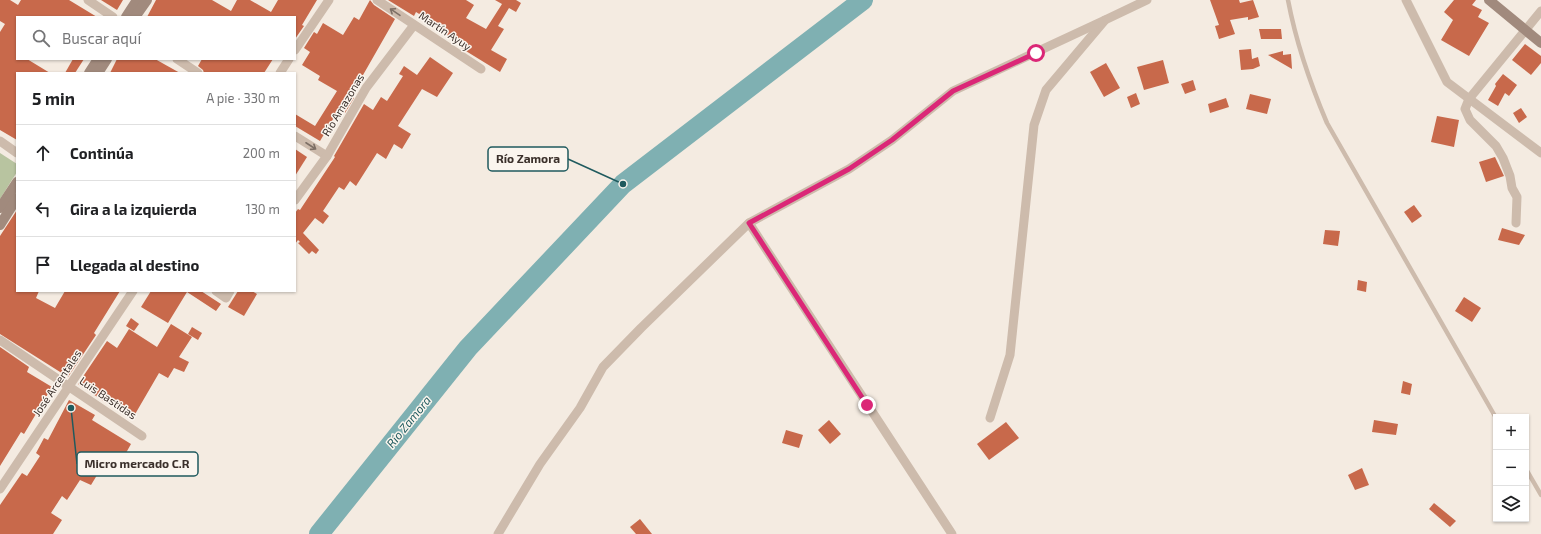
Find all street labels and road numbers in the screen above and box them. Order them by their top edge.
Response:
street label: Martín Ayuy [417,8,474,53]
street label: Río Amazonas [319,71,366,138]
street label: José Arcentales [30,347,84,418]
street label: Luis Bastidas [77,374,140,422]

